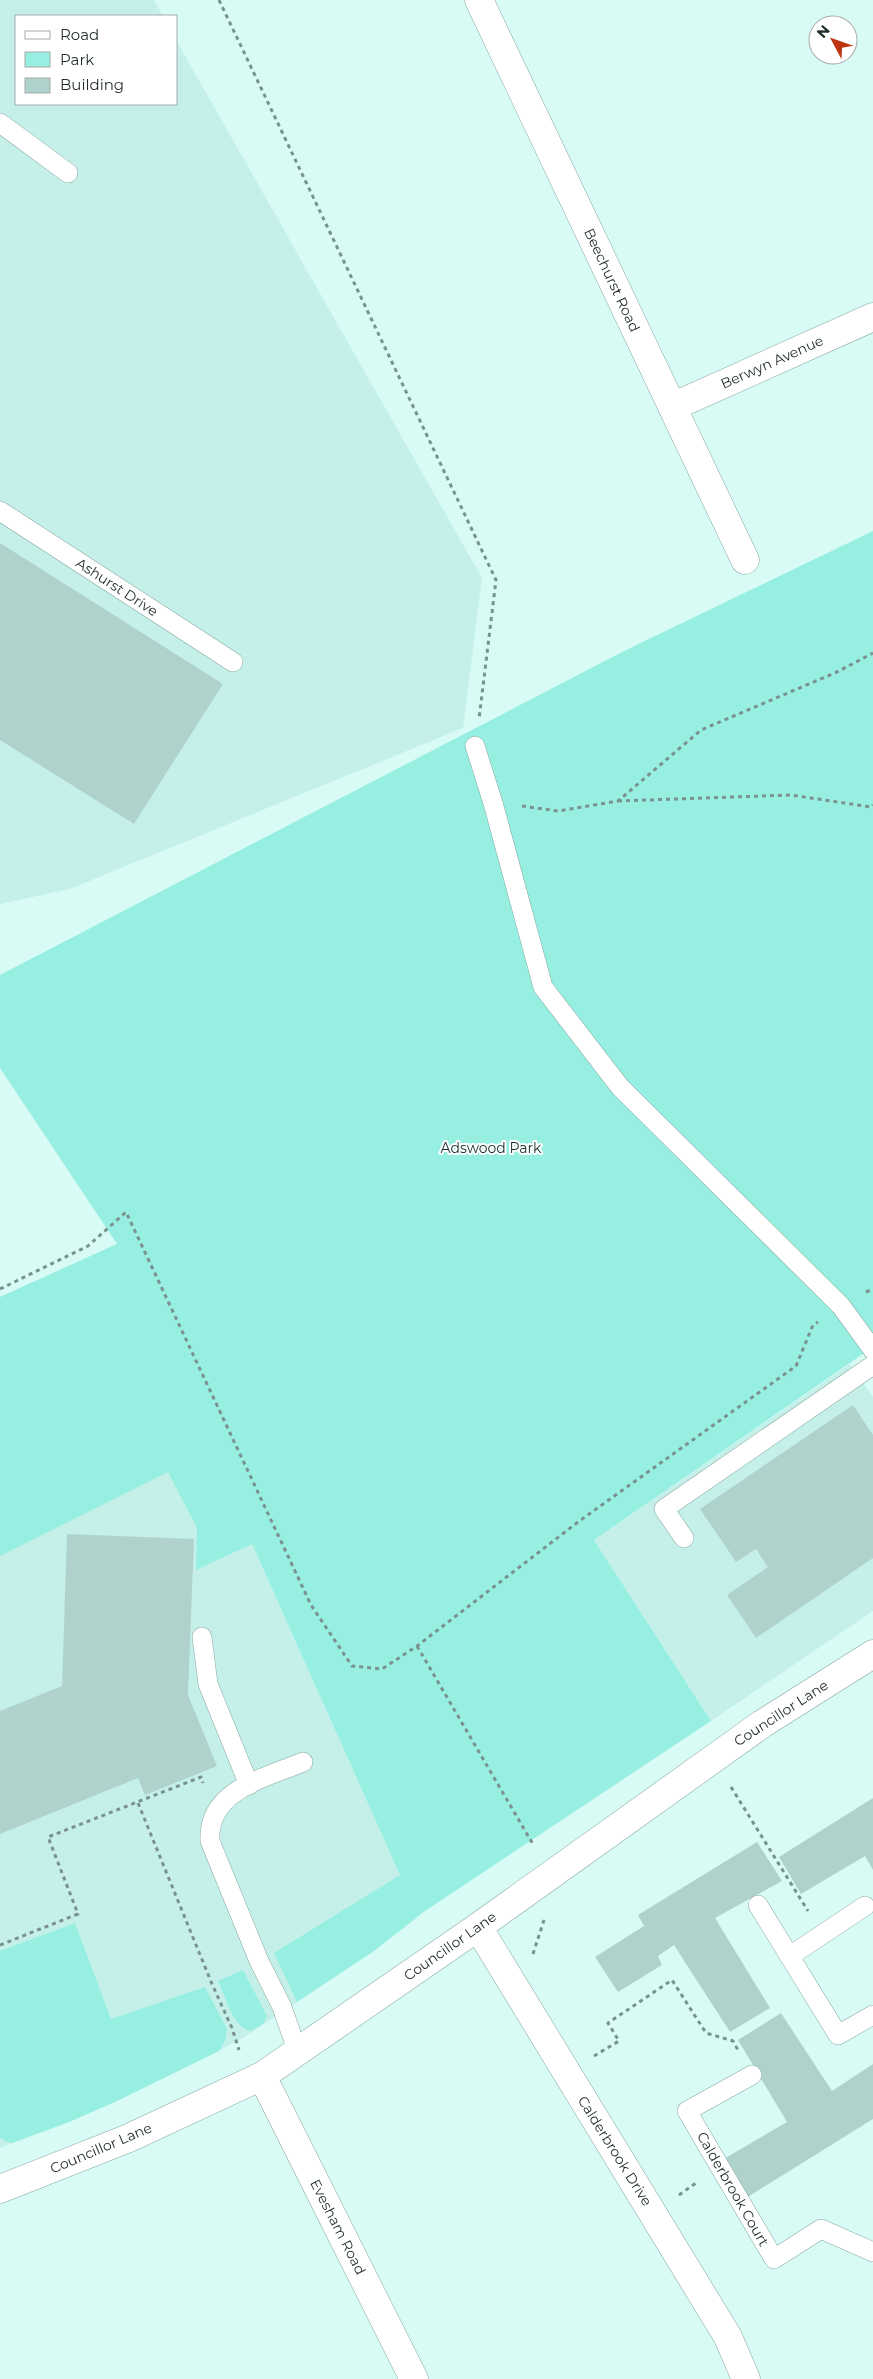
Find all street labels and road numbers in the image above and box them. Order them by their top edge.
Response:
street label: Beechurst Road [580,225,644,335]
street label: Berwyn Avenue [718,331,826,393]
street label: Ashurst Drive [73,554,161,620]
street label: Councillor Lane [730,1676,832,1750]
street label: Councillor Lane [400,1907,500,1985]
street label: Calderbrook Drive [574,2093,656,2209]
street label: Councillor Lane [47,2118,155,2178]
street label: Calderbrook Court [693,2129,773,2250]
street label: Evesham Road [306,2176,370,2278]

